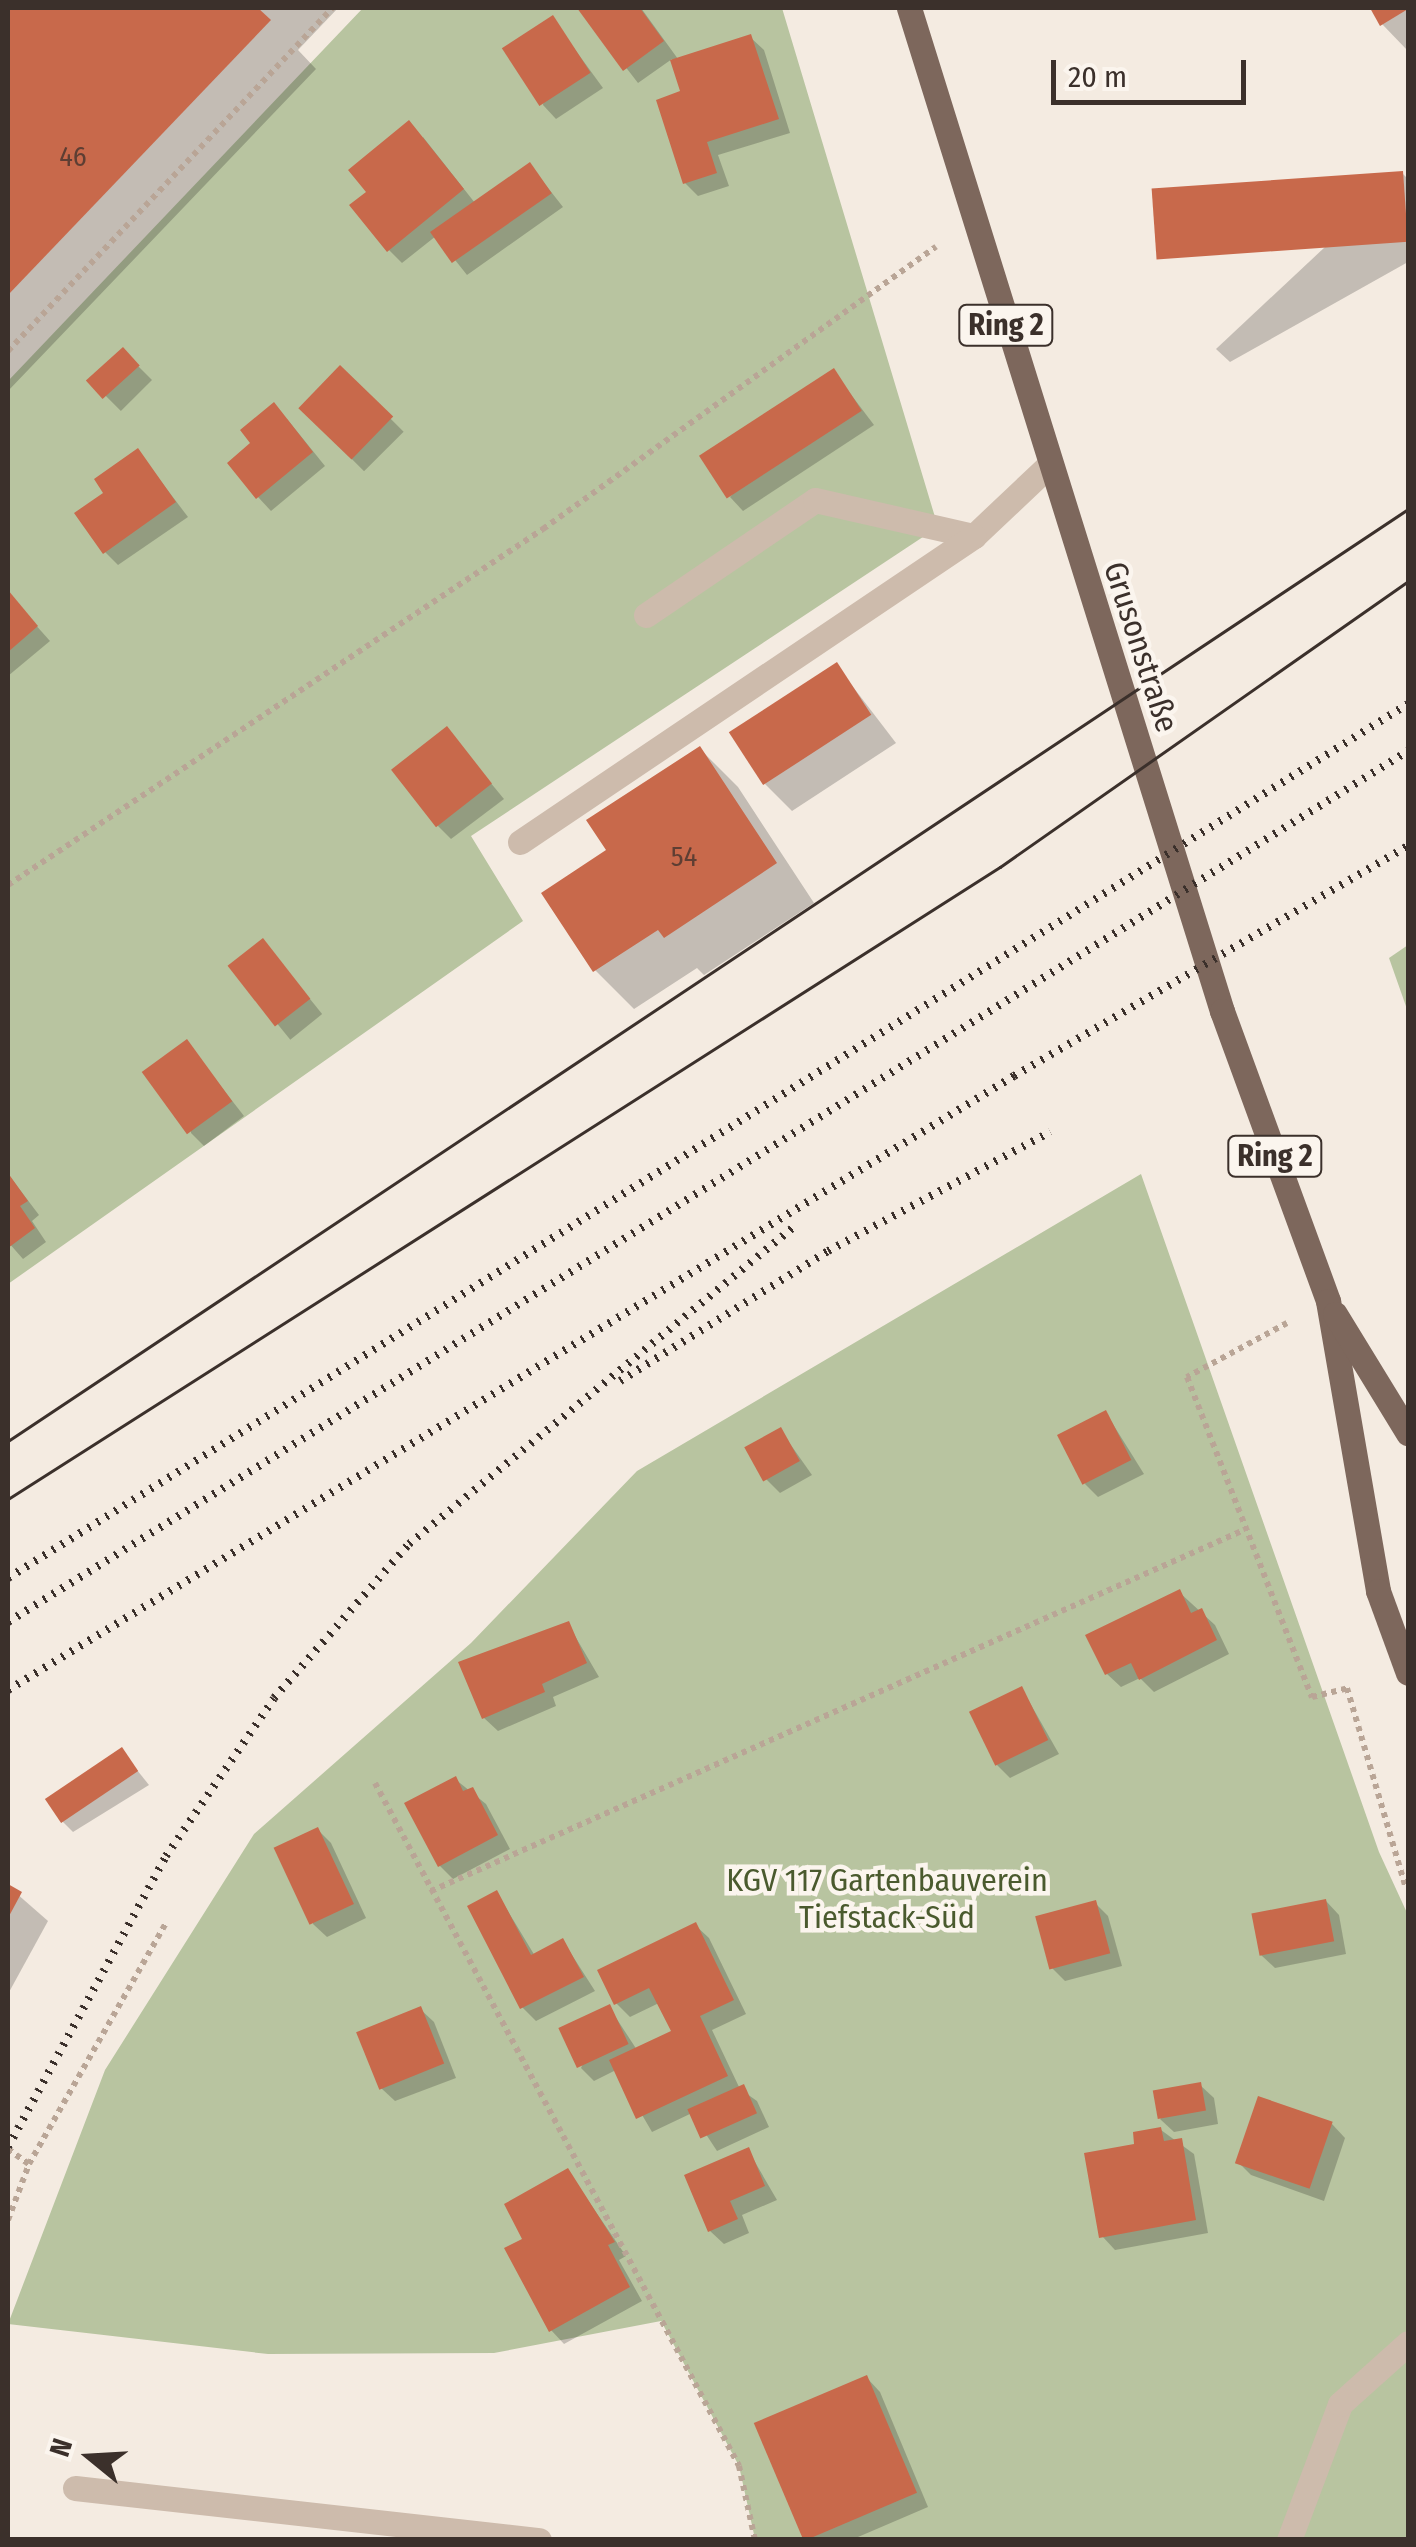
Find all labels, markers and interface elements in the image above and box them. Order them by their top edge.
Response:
scale bar [1056,40,1251,102]
text: 20 m [1068,59,1127,95]
house number: 46 [59,140,87,174]
road number: Ring 2 [956,300,1056,350]
street label: Grusonstraße [1095,557,1187,737]
house number: 54 [671,840,697,874]
road number: Ring 2 [1225,1131,1325,1181]
park label: KGV 117 Gartenbauverein Tiefstack-Süd [726,1862,1048,1937]
north arrow [40,2407,140,2507]
text: N [43,2434,79,2461]

